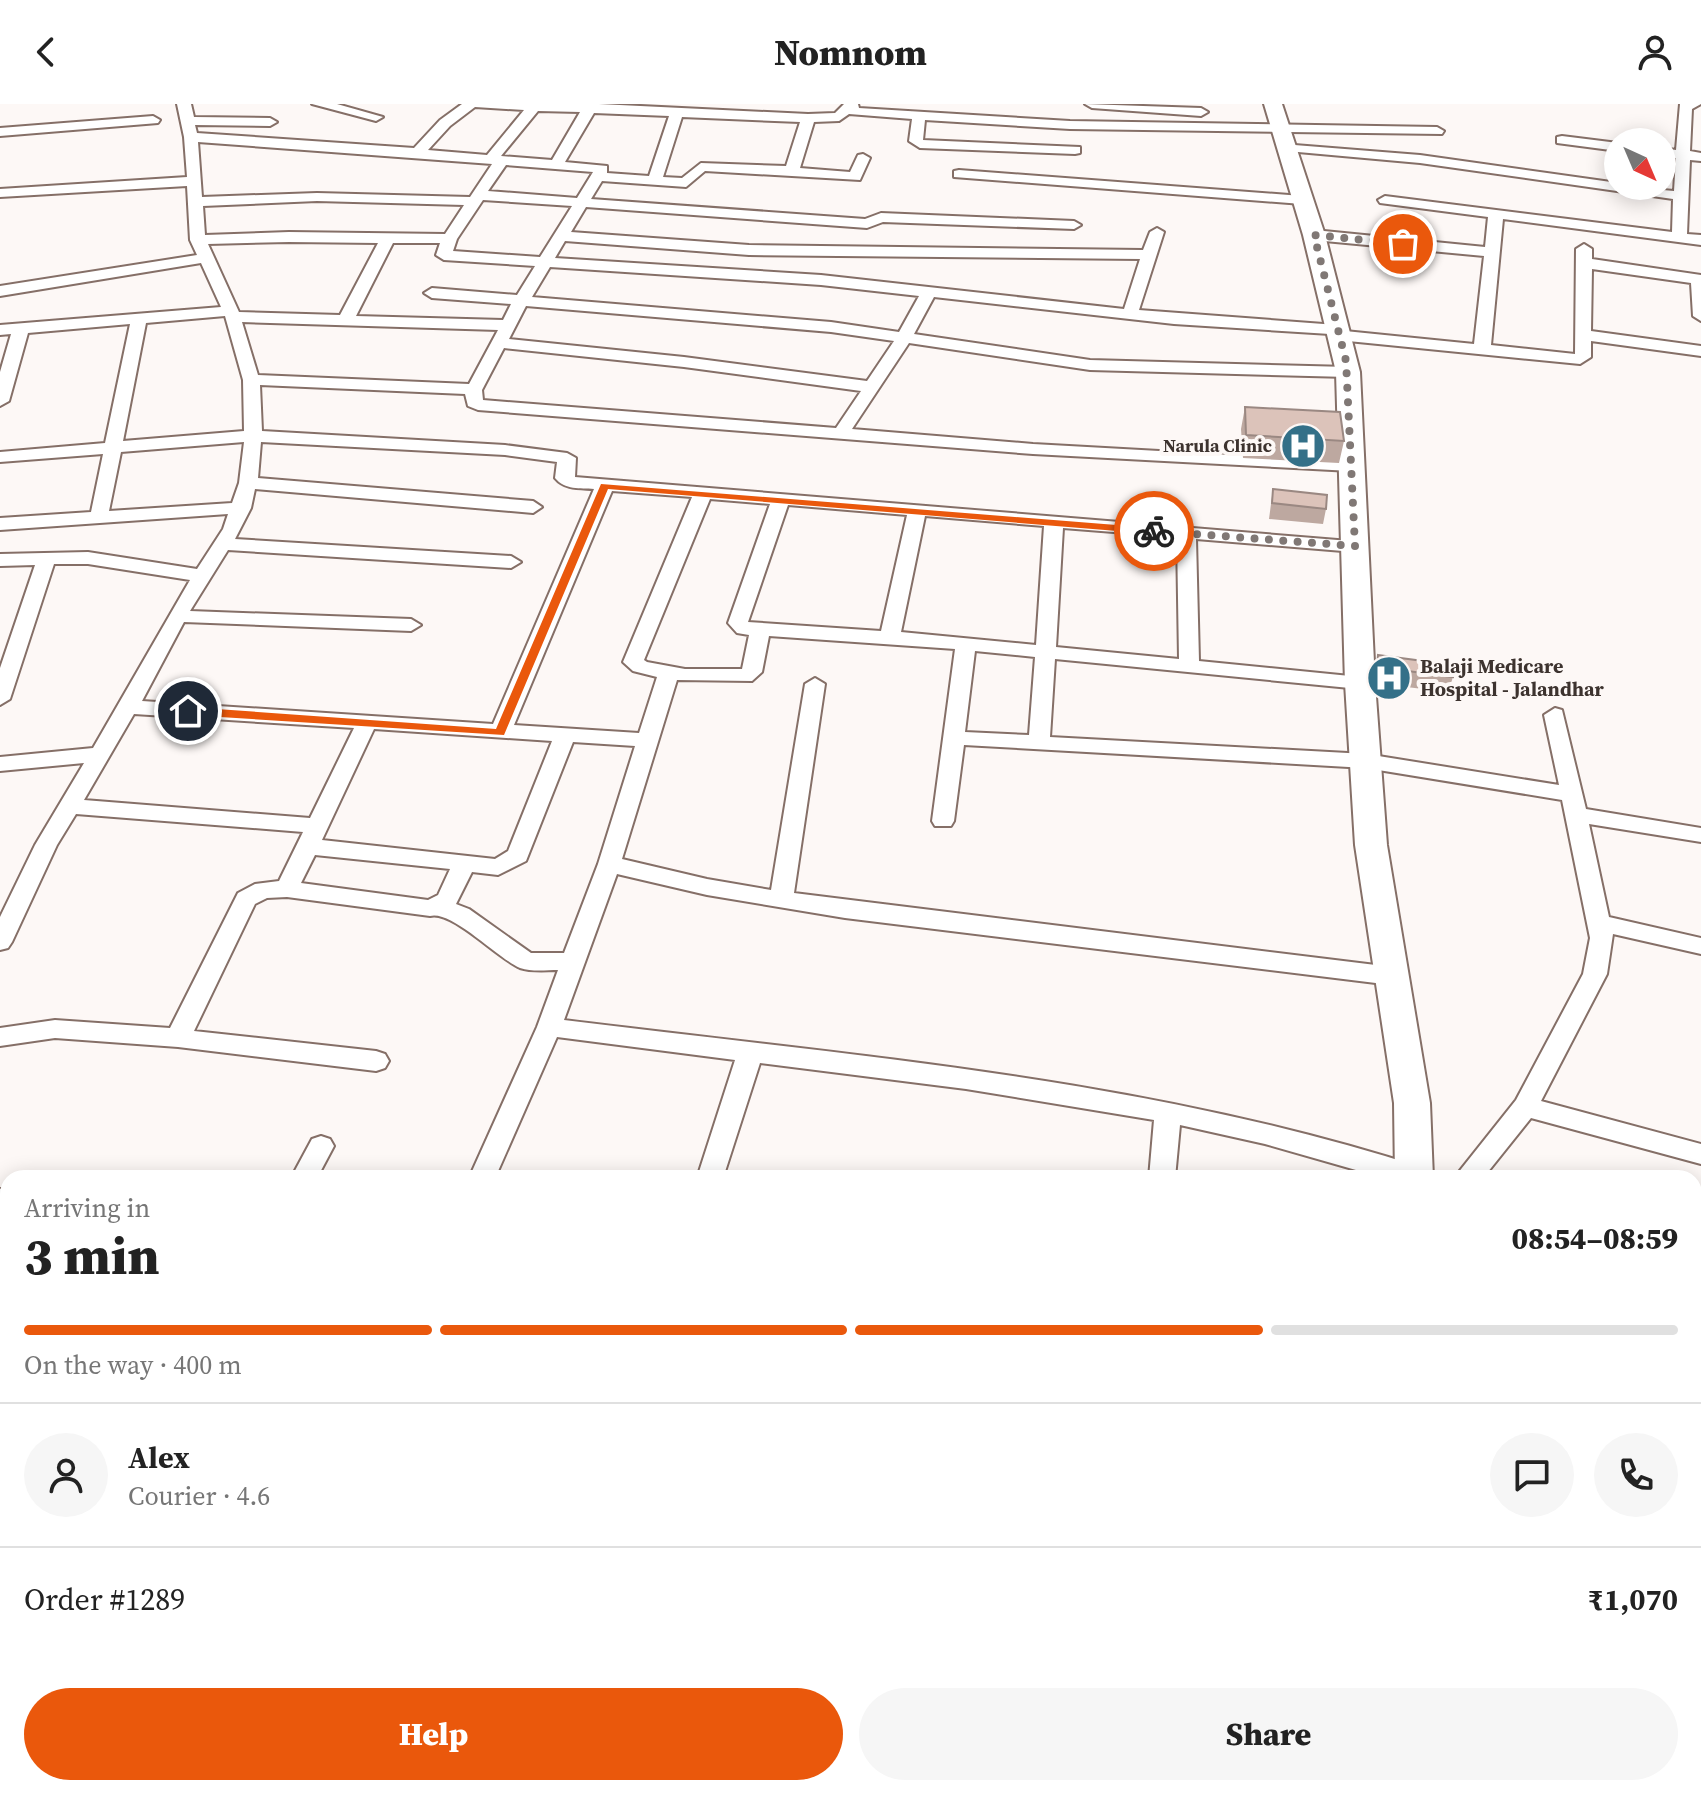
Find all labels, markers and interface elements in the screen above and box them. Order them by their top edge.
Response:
text: Nomnom [774,28,927,77]
icon: back [24,30,68,74]
icon: person [1633,30,1677,74]
north arrow [1604,128,1676,200]
map controls [1604,128,1676,200]
pin [1369,210,1437,278]
icon: bag [1381,222,1425,266]
hospital icon: Narula Clinic [1279,422,1327,470]
place label: Narula Clinic [1163,433,1272,458]
courier [1114,491,1194,571]
icon: bike [1132,509,1176,553]
place label: Balaji Medicare Hospital - Jalandhar [1420,652,1605,703]
hospital icon: Balaji Medicare Hospital - Jalandhar [1365,654,1413,702]
pin [154,677,222,745]
icon: home [166,689,210,733]
text: Arriving in [24,1190,150,1226]
text: 08:54–08:59 [1511,1218,1678,1259]
text: 3 min [24,1220,160,1291]
text: On the way · 400 m [24,1347,242,1383]
button: person [24,1433,108,1517]
button: chat [1490,1433,1574,1517]
button: phone [1594,1433,1678,1517]
text: Alex [128,1437,190,1478]
text: Courier · 4.6 [128,1478,270,1514]
text: Order #1289 [24,1579,185,1620]
text: ₹1,070 [1588,1579,1678,1620]
button: Help [24,1688,843,1780]
button: Share [859,1688,1678,1780]

